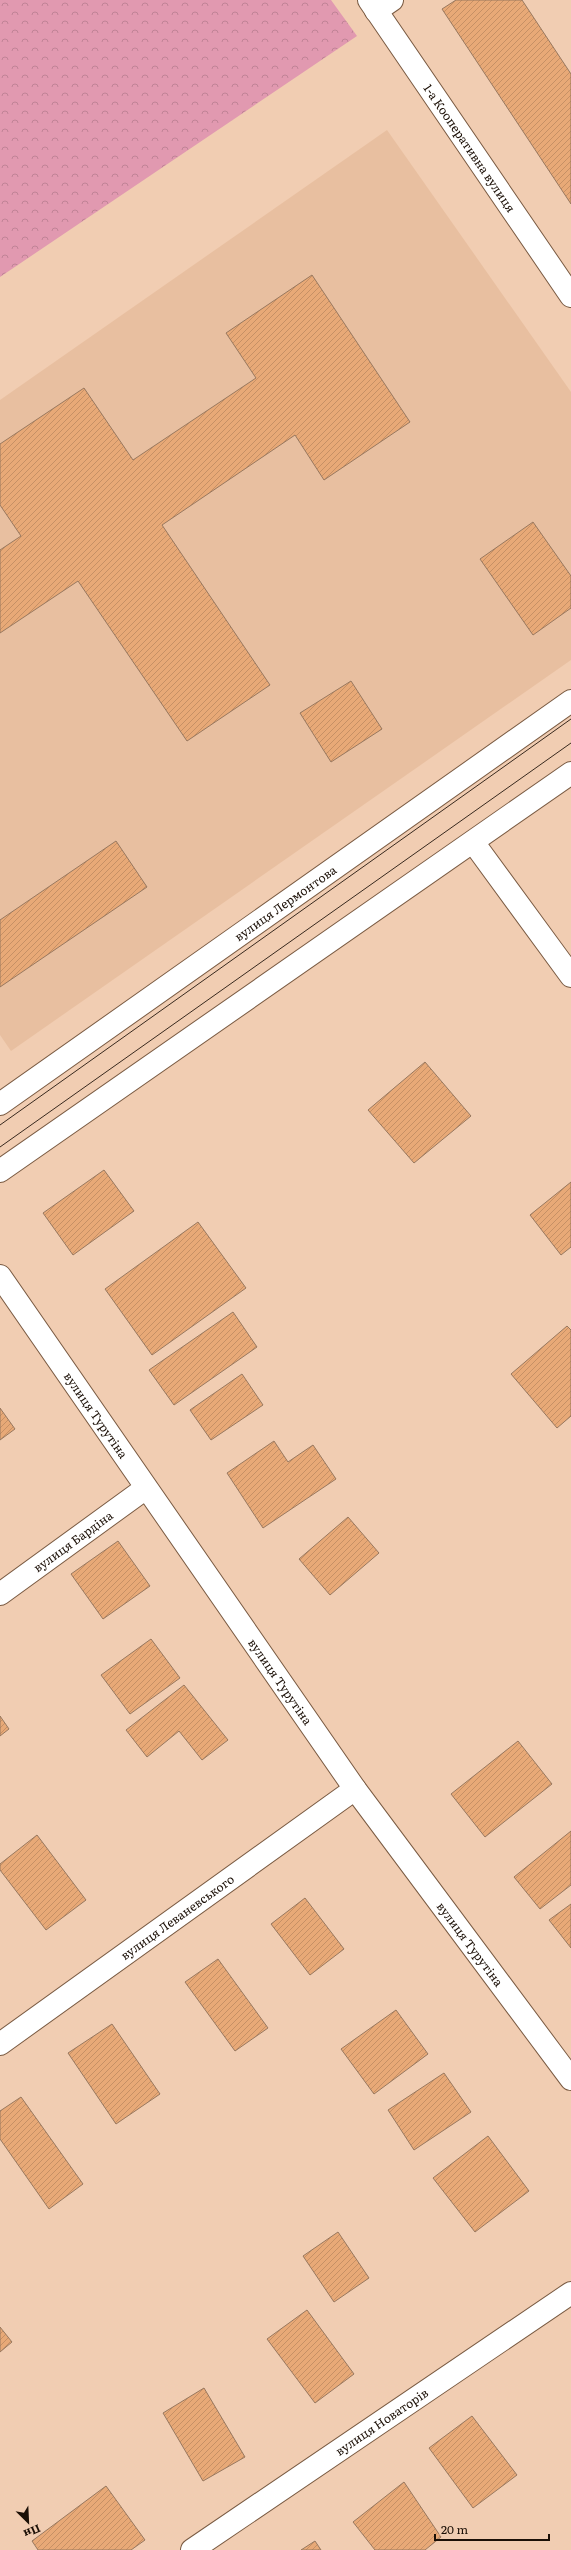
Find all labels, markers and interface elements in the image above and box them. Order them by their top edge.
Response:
street label: 1-а Кооперативна вулиця [420,80,520,216]
street label: вулиця Лермонтова [231,860,340,945]
street label: вулиця Турутіна [60,1368,133,1462]
street label: вулиця Бардіна [29,1506,117,1576]
street label: вулиця Турутіна [244,1634,317,1729]
street label: вулиця Леваневського [117,1870,237,1964]
street label: вулиця Турутіна [433,1898,508,1990]
street label: вулиця Новаторів [331,2383,432,2459]
north arrow [8,2502,48,2542]
scale bar [435,2516,549,2542]
text: 20 m [441,2520,468,2538]
text: Пн [21,2521,44,2543]

